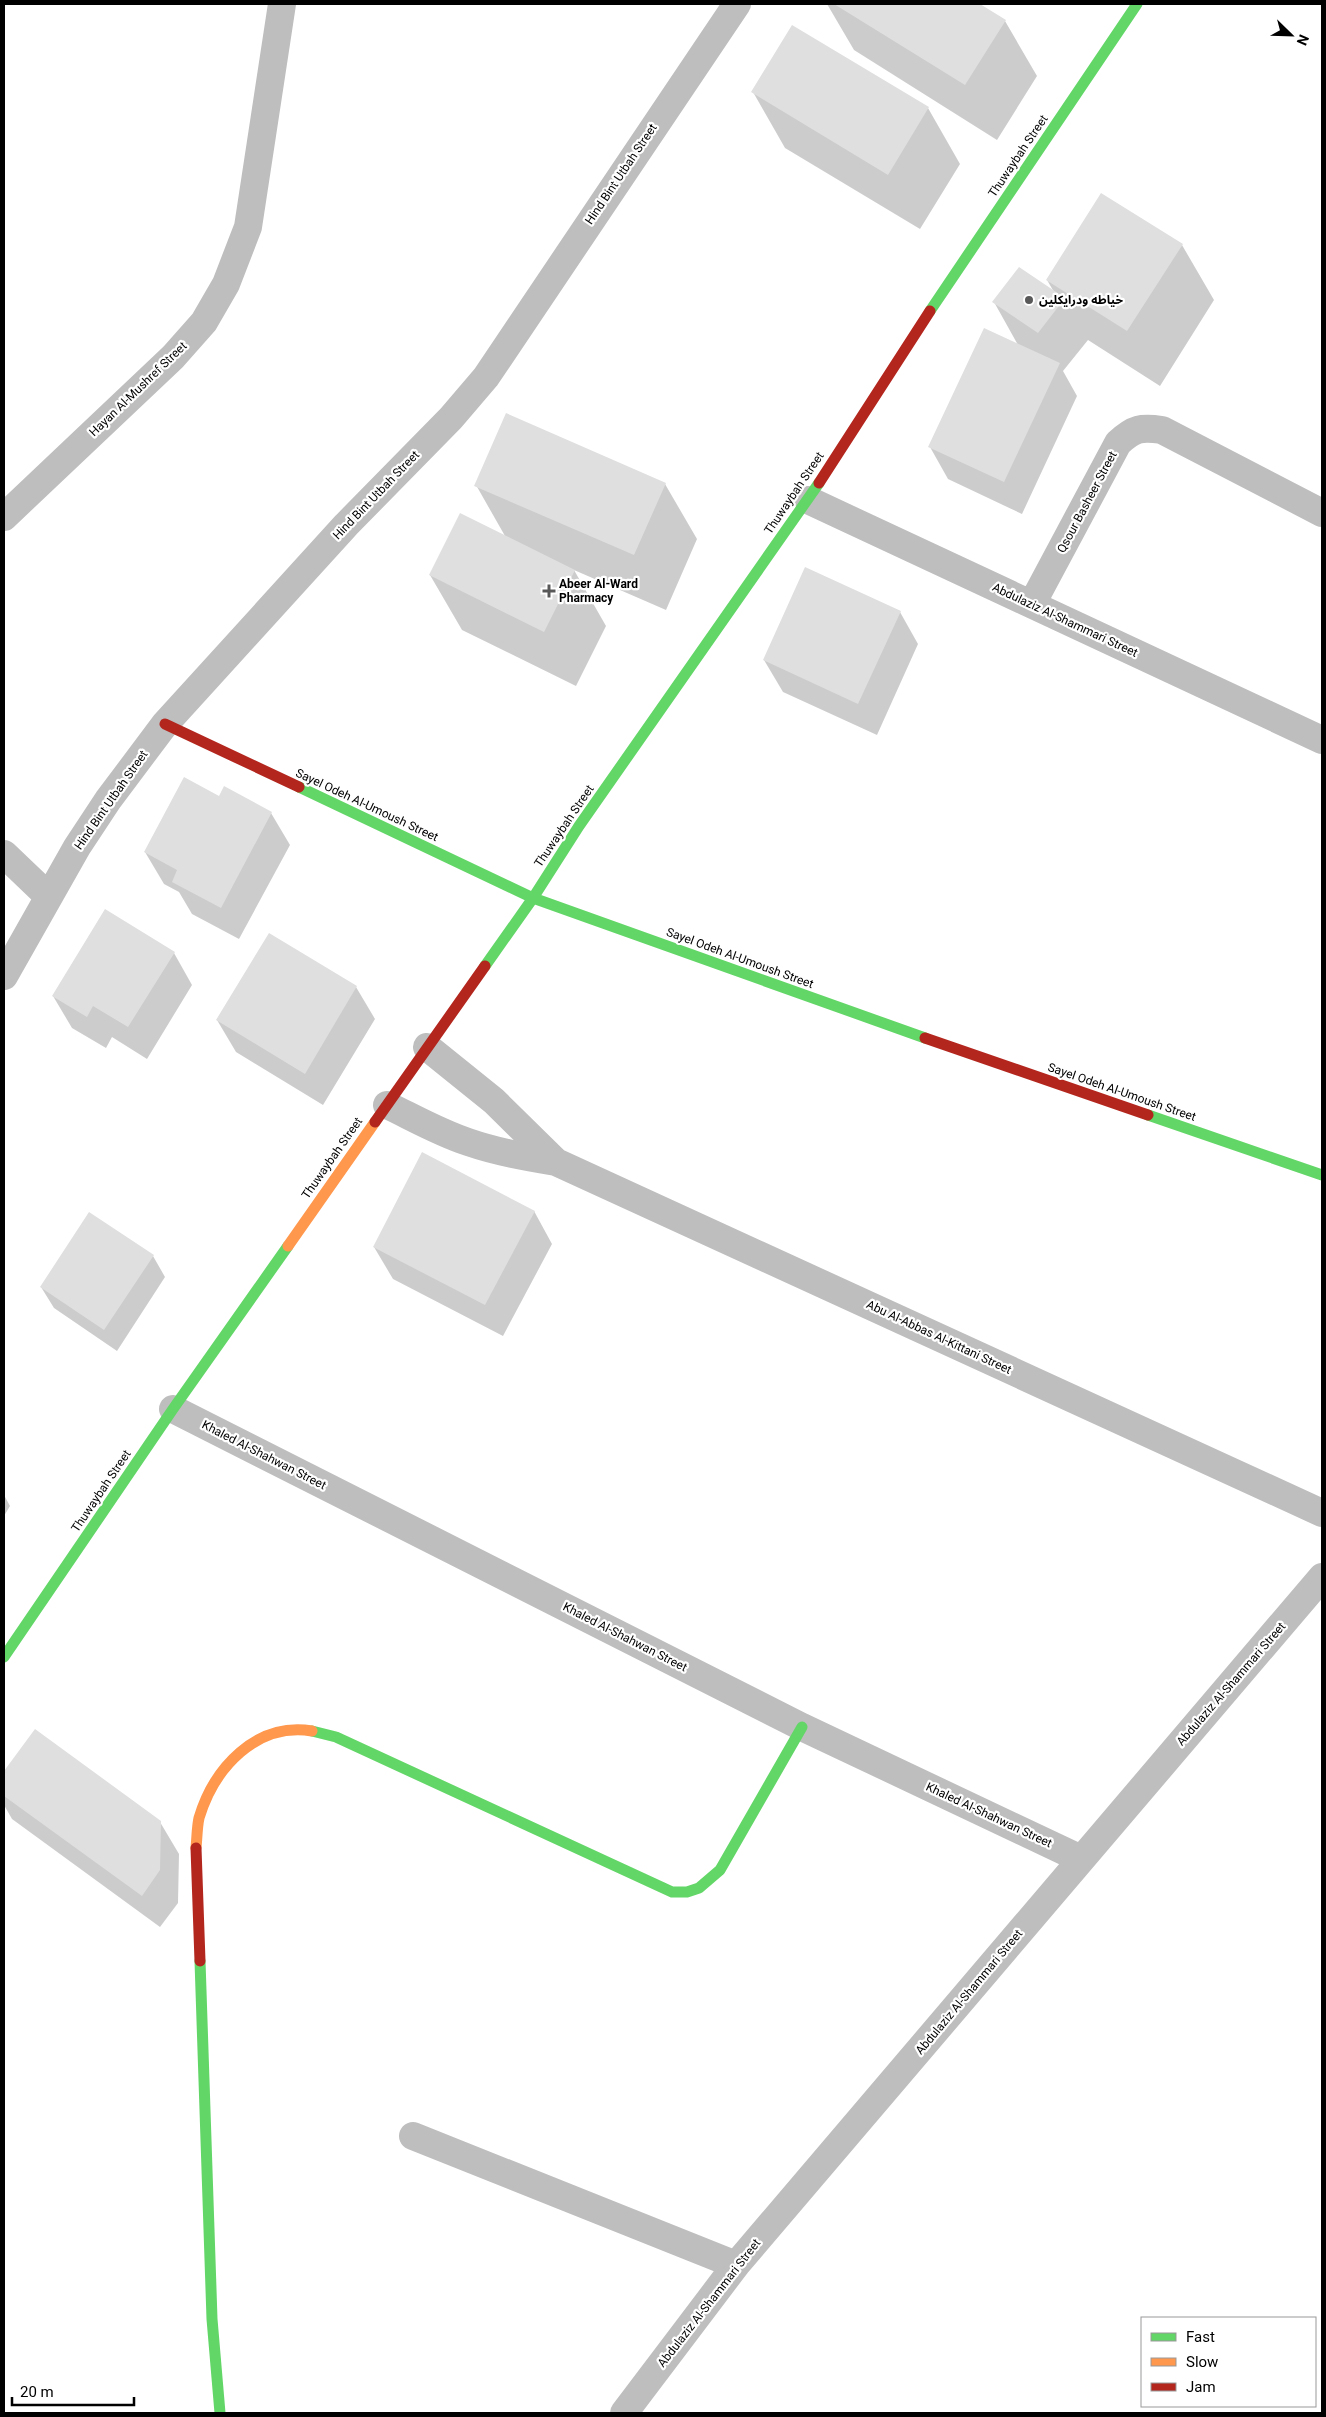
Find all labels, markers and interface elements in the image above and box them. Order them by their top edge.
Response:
north arrow [1266,10,1316,60]
text: N [1294,32,1312,48]
street label: Thuwaybah Street [985,112,1051,200]
street label: Hind Bint Utbah Street [582,121,660,227]
place label: خياطه ودرايكلين [1039,293,1123,307]
marker: خياطه ودرايكلين [1023,294,1035,306]
street label: Hayan Al-Mushref Street [86,339,190,439]
street label: Hind Bint Utbah Street [330,448,422,542]
street label: Thuwaybah Street [761,449,827,537]
street label: Qsour Basheer Street [1054,449,1120,555]
place label: Abeer Al-Ward Pharmacy [559,577,638,605]
street label: Abdulaziz Al-Shammari Street [990,580,1140,660]
marker: Abeer Al-Ward Pharmacy [543,585,555,597]
street label: Hind Bint Utbah Street [71,748,151,852]
street label: Sayel Odeh Al-Umoush Street [293,766,441,844]
street label: Thuwaybah Street [531,782,597,870]
street label: Sayel Odeh Al-Umoush Street [664,925,816,991]
street label: Sayel Odeh Al-Umoush Street [1046,1060,1198,1124]
street label: Thuwaybah Street [299,1115,365,1201]
street label: Abu Al-Abbas Al-Kittani Street [864,1297,1014,1377]
street label: Khaled Al-Shahwan Street [200,1418,328,1492]
street label: Thuwaybah Street [68,1447,134,1535]
street label: Khaled Al-Shahwan Street [561,1600,689,1674]
street label: Abdulaziz Al-Shammari Street [1174,1619,1288,1748]
street label: Khaled Al-Shahwan Street [924,1780,1054,1850]
street label: Abdulaziz Al-Shammari Street [913,1927,1025,2057]
street label: Abdulaziz Al-Shammari Street [655,2236,763,2370]
legend [1141,2317,1316,2407]
text: Fast [1186,2328,1215,2346]
text: Slow [1186,2353,1218,2371]
scale bar [12,2374,135,2406]
text: Jam [1186,2378,1216,2396]
text: 20 m [20,2383,54,2401]

